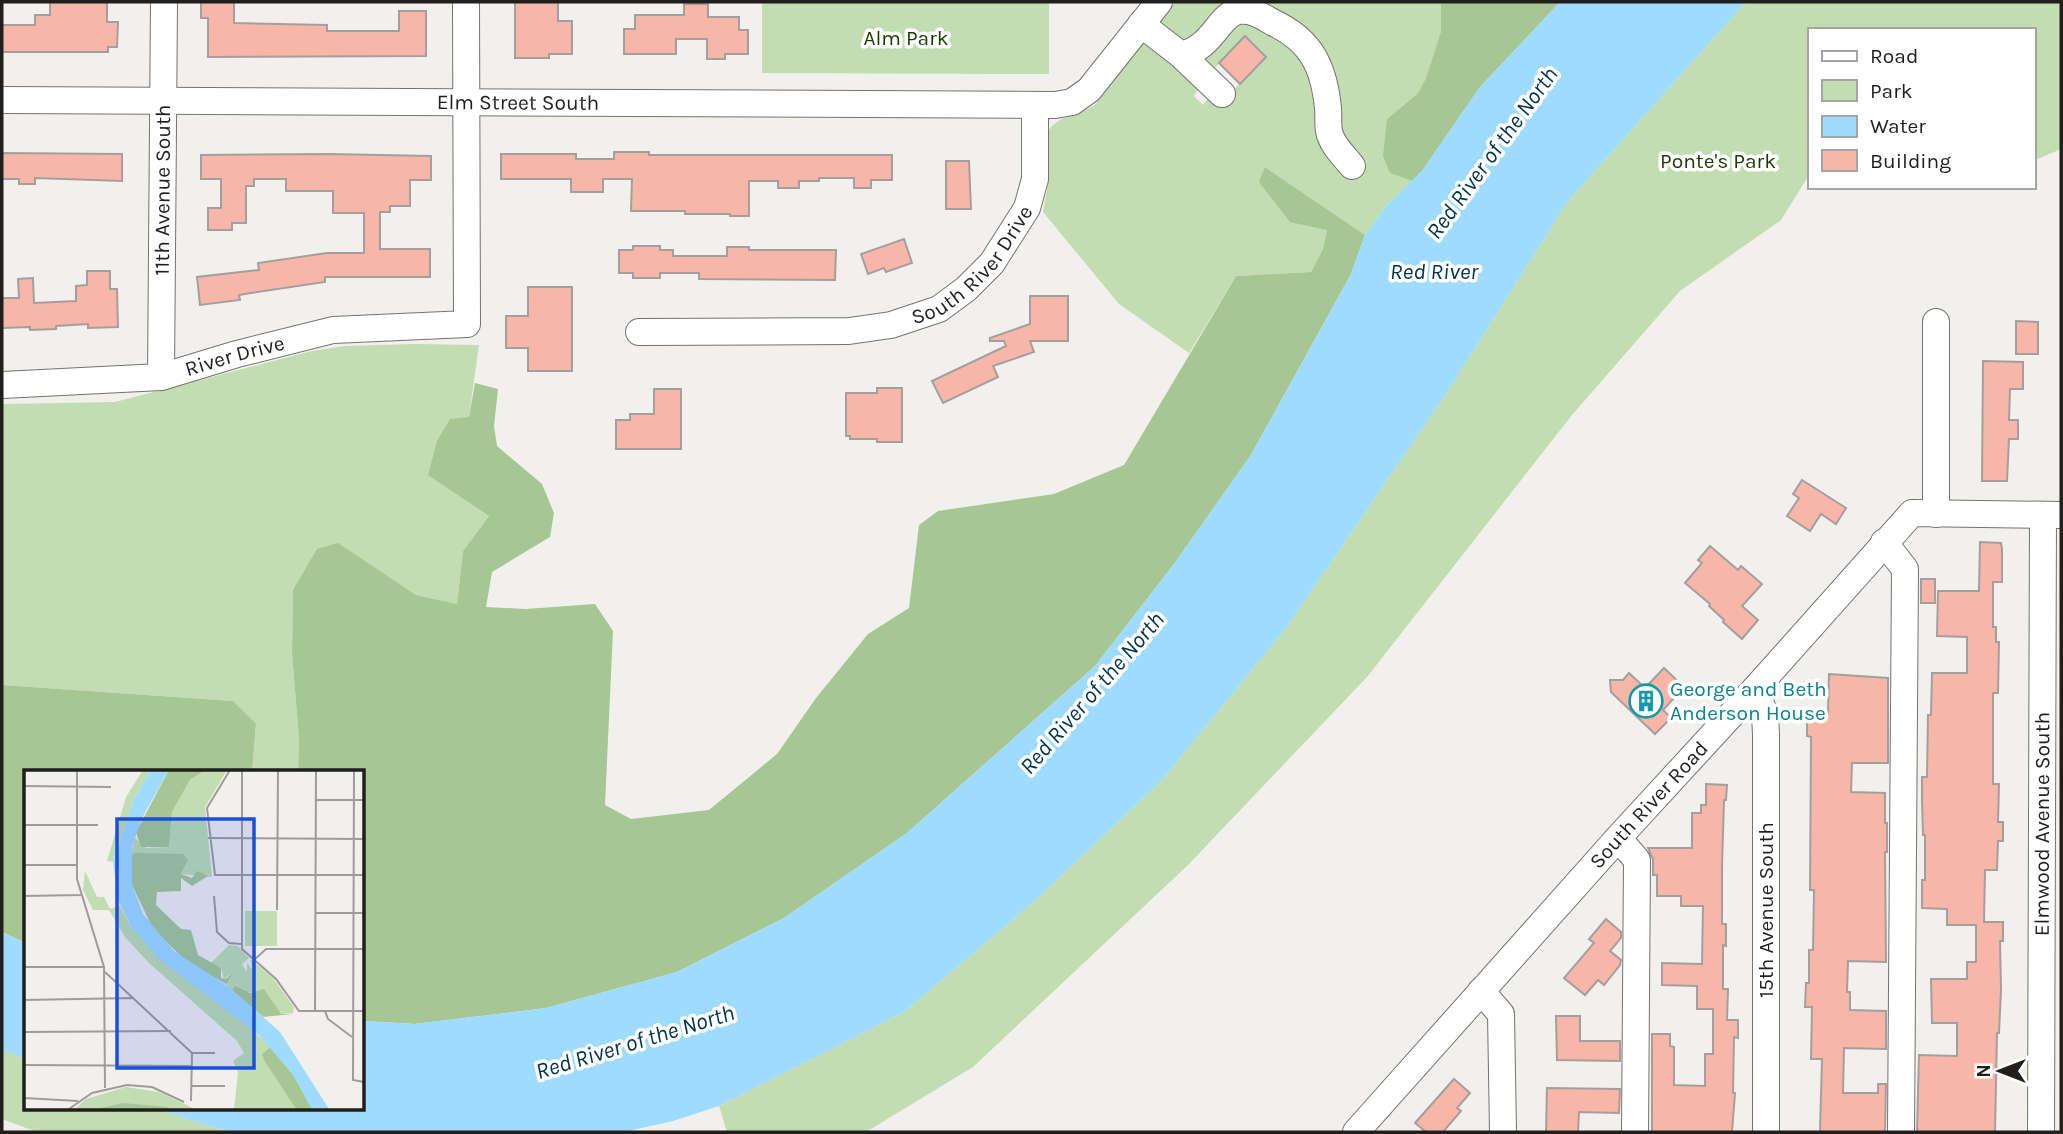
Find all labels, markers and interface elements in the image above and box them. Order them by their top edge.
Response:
park label: Alm Park [863,26,949,50]
legend [1808,28,2035,189]
text: Road [1870,44,1918,68]
water label: Red River of the North [1420,62,1564,244]
text: Park [1870,79,1913,103]
street label: Elm Street South [437,90,599,115]
street label: 11th Avenue South [150,104,175,276]
text: Water [1870,114,1926,138]
park label: Ponte's Park [1660,149,1776,173]
text: Building [1870,149,1951,173]
street label: South River Drive [908,201,1038,329]
water label: Red River [1390,258,1479,285]
street label: River Drive [182,331,287,381]
water label: Red River of the North [1014,606,1170,780]
place label: George and Beth Anderson House [1670,677,1827,725]
building icon: George and Beth Anderson House [1627,682,1665,720]
street label: Elmwood Avenue South [2030,712,2054,936]
street label: South River Road [1585,736,1713,873]
inset map [24,770,364,1110]
street label: 15th Avenue South [1754,822,1778,998]
water label: Red River of the North [532,999,738,1085]
north arrow [1965,1036,2035,1106]
text: N [1973,1064,1995,1078]

